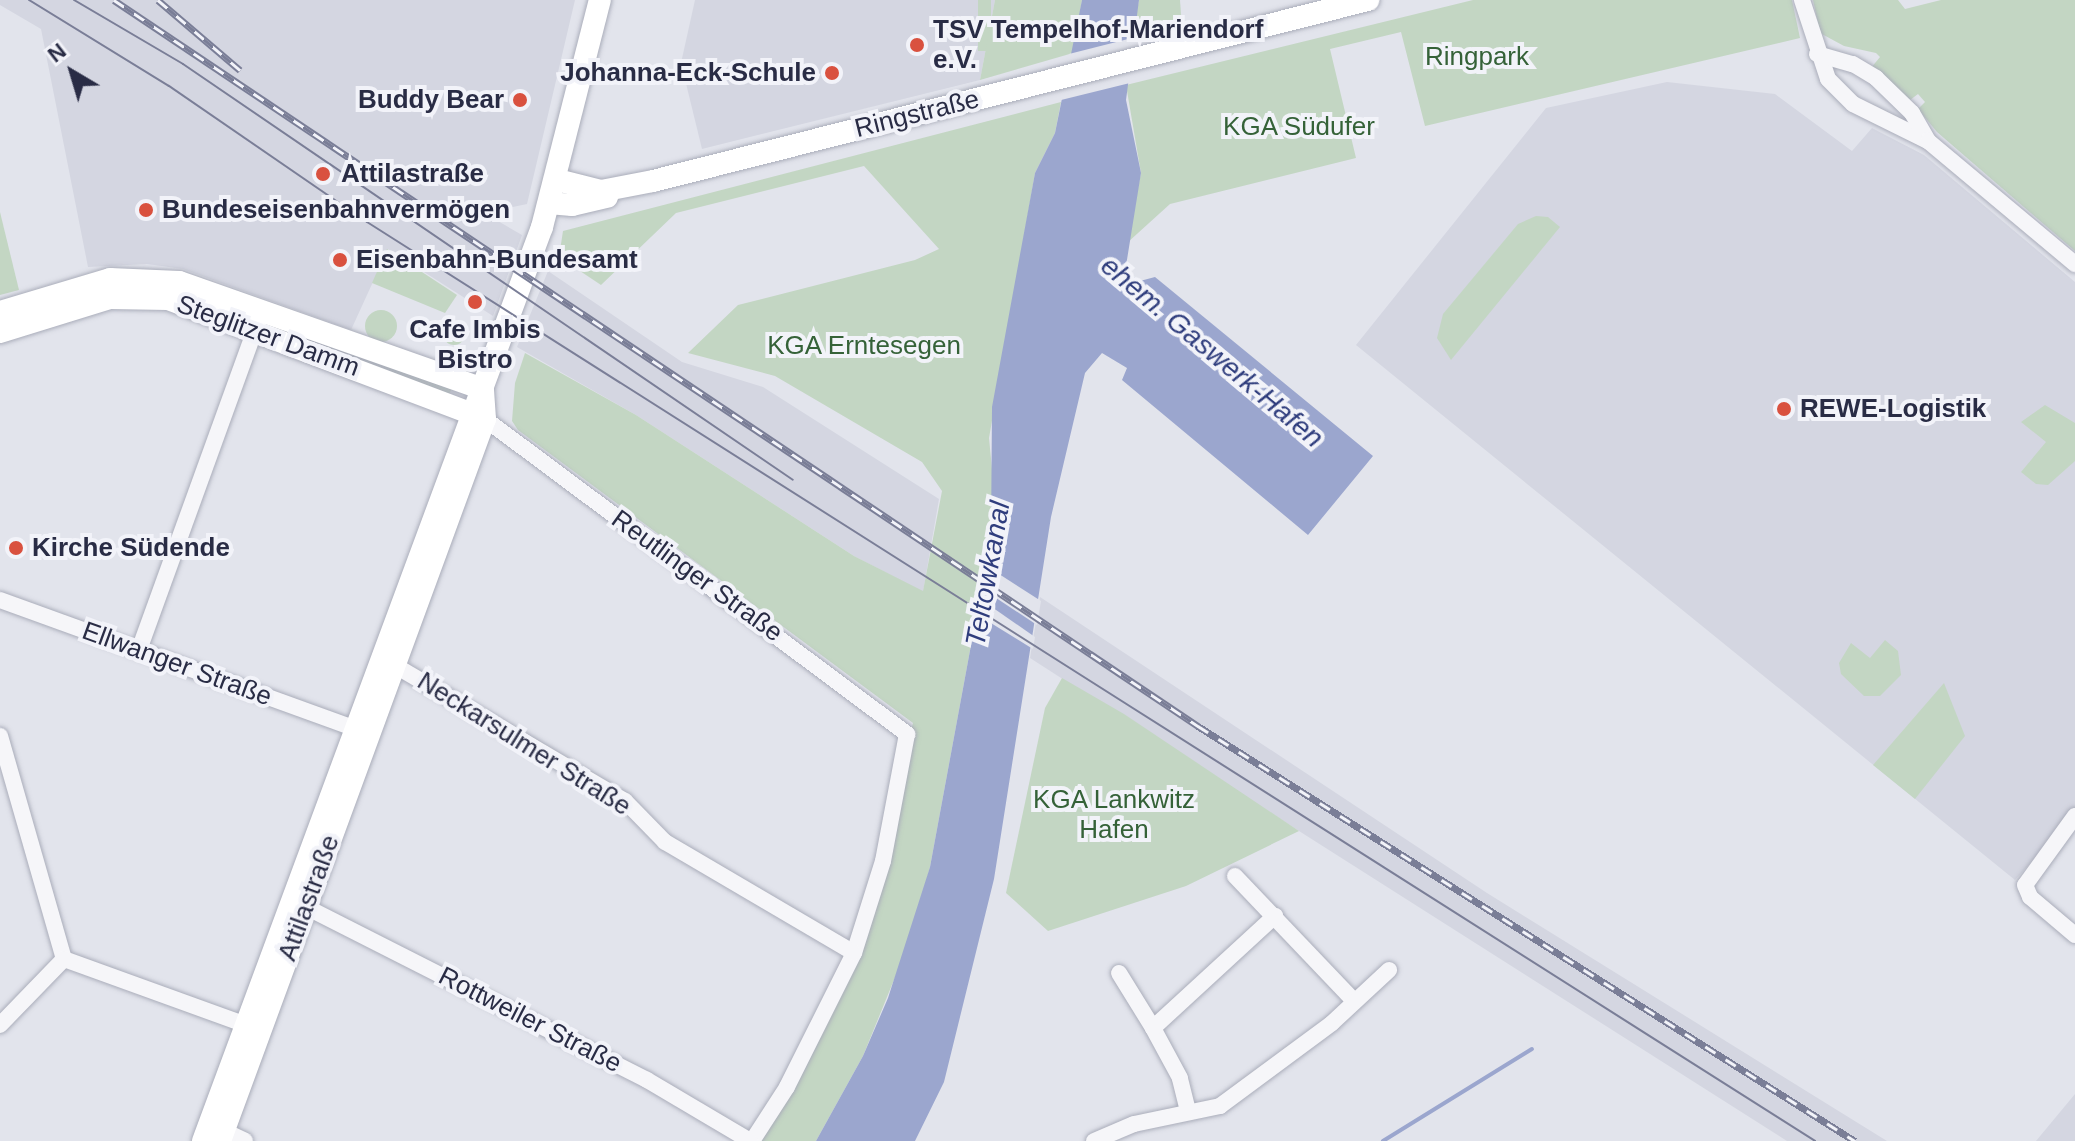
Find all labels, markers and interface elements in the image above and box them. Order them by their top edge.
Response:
place label: TSV Tempelhof-Mariendorf e.V. [933,14,1263,76]
north arrow [32,32,112,112]
marker: TSV Tempelhof-Mariendorf e.V. [908,36,926,54]
text: N [43,38,71,67]
park label: Ringpark [1425,41,1529,73]
place label: Johanna-Eck-Schule [560,57,816,89]
marker: Johanna-Eck-Schule [823,64,841,82]
street label: Ringstraße [852,83,982,145]
place label: Buddy Bear [358,84,504,116]
marker: Buddy Bear [511,91,529,109]
park label: KGA Südufer [1222,111,1376,143]
place label: Attilastraße [341,158,484,190]
marker: Attilastraße [312,163,334,185]
place label: Bundeseisenbahnvermögen [162,194,510,226]
marker: Bundeseisenbahnvermögen [137,201,155,219]
place label: Eisenbahn-Bundesamt [356,244,638,276]
water label: ehem. Gaswerk-Hafen [1094,249,1330,455]
marker: Eisenbahn-Bundesamt [331,251,349,269]
street label: Steglitzer Damm [172,288,364,384]
marker: Cafe Imbis Bistro [466,293,484,311]
place label: Cafe Imbis Bistro [409,314,541,376]
park label: KGA Erntesegen [766,330,962,362]
place label: REWE-Logistik [1800,393,1986,425]
marker: REWE-Logistik [1775,400,1793,418]
water label: Teltowkanal [959,499,1017,649]
street label: Reutlinger Straße [605,503,789,649]
place label: Kirche Südende [32,532,230,564]
marker: Kirche Südende [7,539,25,557]
street label: Ellwanger Straße [78,615,276,713]
street label: Neckarsulmer Straße [412,666,636,822]
park label: KGA Lankwitz Hafen [1032,784,1196,846]
street label: Attilastraße [272,831,346,965]
street label: Rottweiler Straße [433,961,627,1079]

